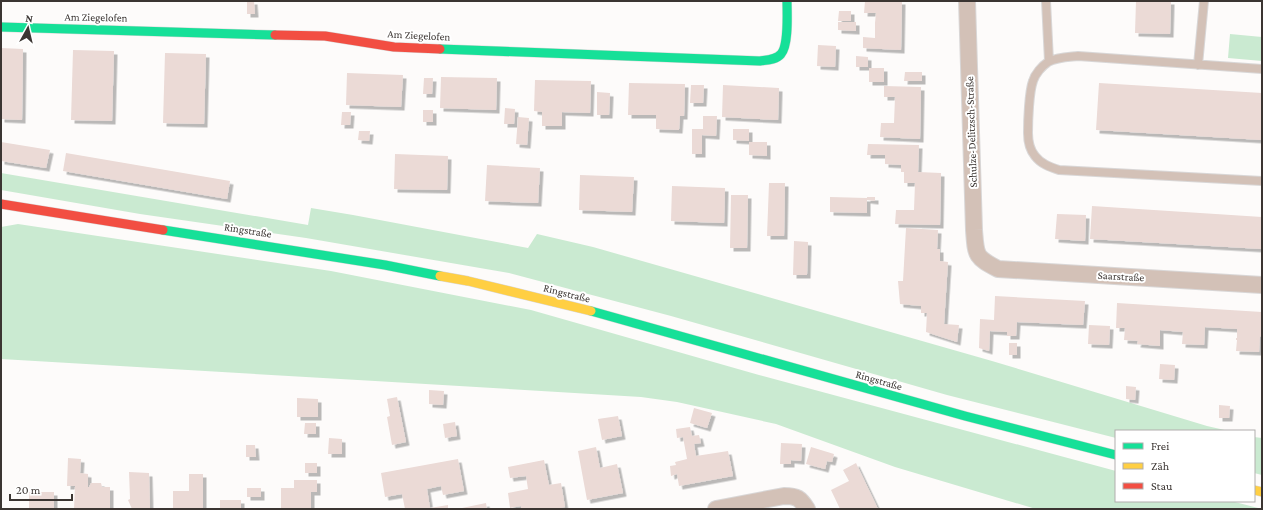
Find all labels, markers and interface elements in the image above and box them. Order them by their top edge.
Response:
north arrow [8,8,48,48]
street label: Am Ziegelofen [64,10,128,25]
text: N [25,12,34,25]
street label: Am Ziegelofen [387,27,451,44]
street label: Schulze-Delitzsch-Straße [963,76,979,188]
street label: Ringstraße [223,220,273,241]
street label: Saarstraße [1097,269,1145,283]
street label: Ringstraße [542,281,592,306]
street label: Ringstraße [854,368,904,393]
legend [1115,430,1255,502]
text: Frei [1151,439,1169,453]
text: Zäh [1151,459,1170,473]
scale bar [10,476,72,502]
text: Stau [1151,479,1173,493]
text: 20 m [16,483,41,497]

